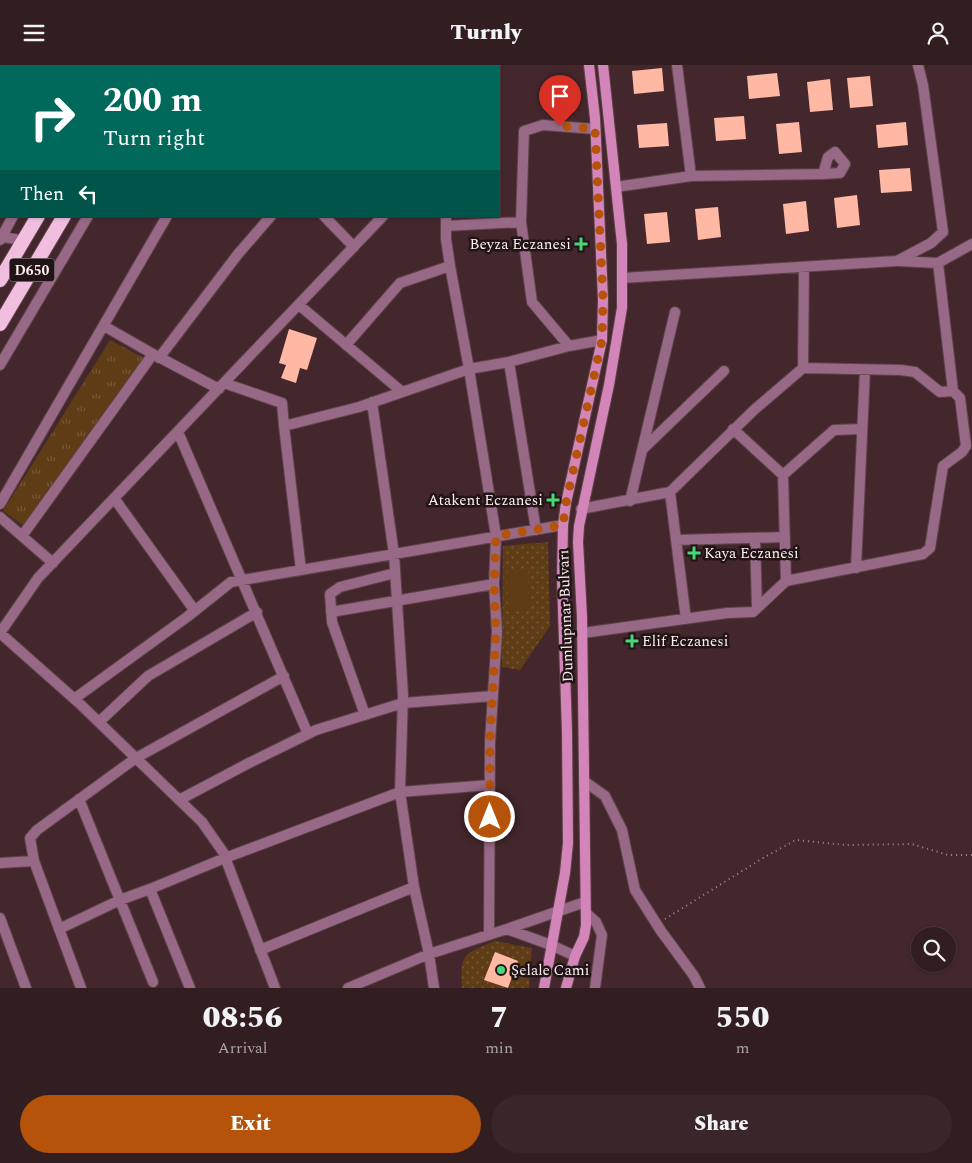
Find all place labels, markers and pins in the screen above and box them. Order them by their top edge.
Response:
pin [539,75,581,126]
place label: Beyza Eczanesi [470,233,571,256]
marker: Beyza Eczanesi [575,238,587,250]
place label: Atakent Eczanesi [428,489,543,512]
marker: Atakent Eczanesi [547,494,559,506]
place label: Kaya Eczanesi [704,542,799,565]
marker: Kaya Eczanesi [688,547,700,559]
place label: Elif Eczanesi [642,630,728,653]
marker: Elif Eczanesi [626,635,638,647]
place label: Şelale Cami [511,959,589,982]
marker: Şelale Cami [495,964,507,976]

